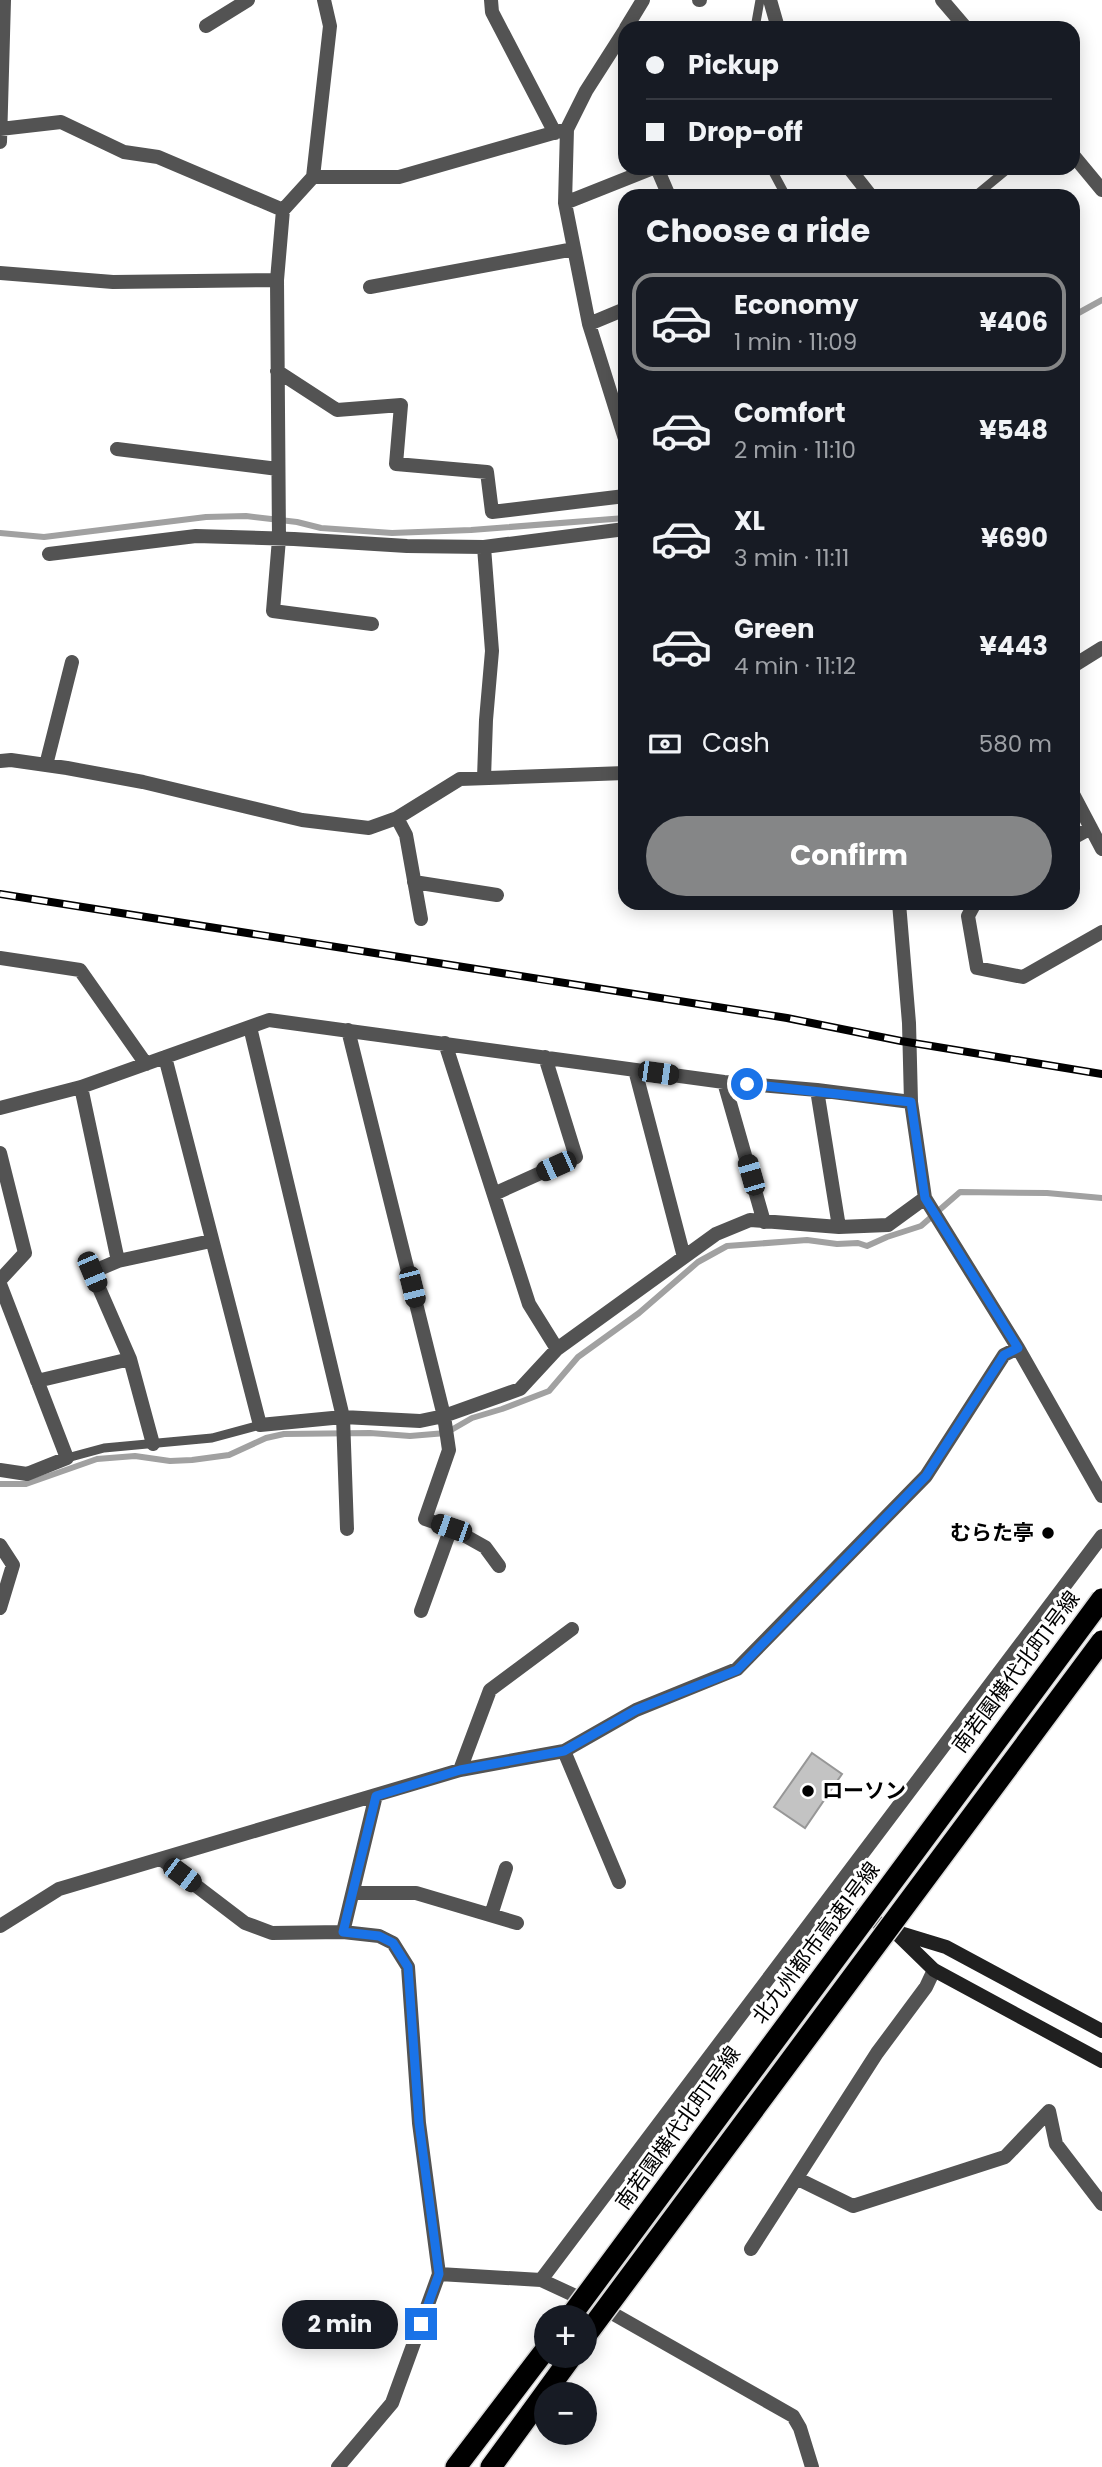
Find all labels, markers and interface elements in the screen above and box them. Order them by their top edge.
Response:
text: Pickup [688,47,779,83]
text: Drop-off [688,114,803,150]
text: Choose a ride [646,208,870,253]
text: Economy [734,287,858,323]
icon: car [650,291,713,354]
text: ¥406 [979,304,1048,340]
text: 1 min · 11:09 [734,326,857,358]
text: Comfort [734,395,846,431]
icon: car [650,399,713,462]
text: ¥548 [979,412,1048,448]
text: 2 min · 11:10 [734,434,856,466]
text: XL [734,503,765,539]
icon: car [650,507,713,570]
text: ¥690 [981,520,1048,556]
text: 3 min · 11:11 [734,542,849,574]
text: Green [734,611,815,647]
icon: car [650,615,713,678]
text: ¥443 [980,628,1048,664]
text: 4 min · 11:12 [734,650,856,682]
icon: cash [646,725,684,763]
text: Cash [702,725,770,761]
text: 580 m [979,728,1052,760]
button: Confirm [646,816,1052,896]
car [636,1060,681,1086]
route start [731,1068,763,1100]
car [533,1148,580,1184]
car [736,1152,767,1198]
car [75,1249,110,1295]
car [397,1264,428,1310]
car [428,1511,475,1545]
place label: むらた亭 [950,1518,1034,1547]
marker: むらた亭 [1040,1525,1056,1541]
street label: 南若園横代北町1号線 [945,1585,1086,1759]
place label: ローソン [822,1776,906,1805]
marker: ローソン [800,1783,816,1799]
car [159,1854,206,1896]
street label: 北九州都市高速1号線 [745,1856,886,2030]
street label: 南若園横代北町1号線 [608,2040,747,2215]
callout: 2 min [281,2300,396,2348]
map controls [534,2305,597,2445]
button: + [534,2305,597,2368]
text: 2 min [308,2308,372,2340]
route end [405,2308,437,2340]
button: − [534,2382,597,2445]

